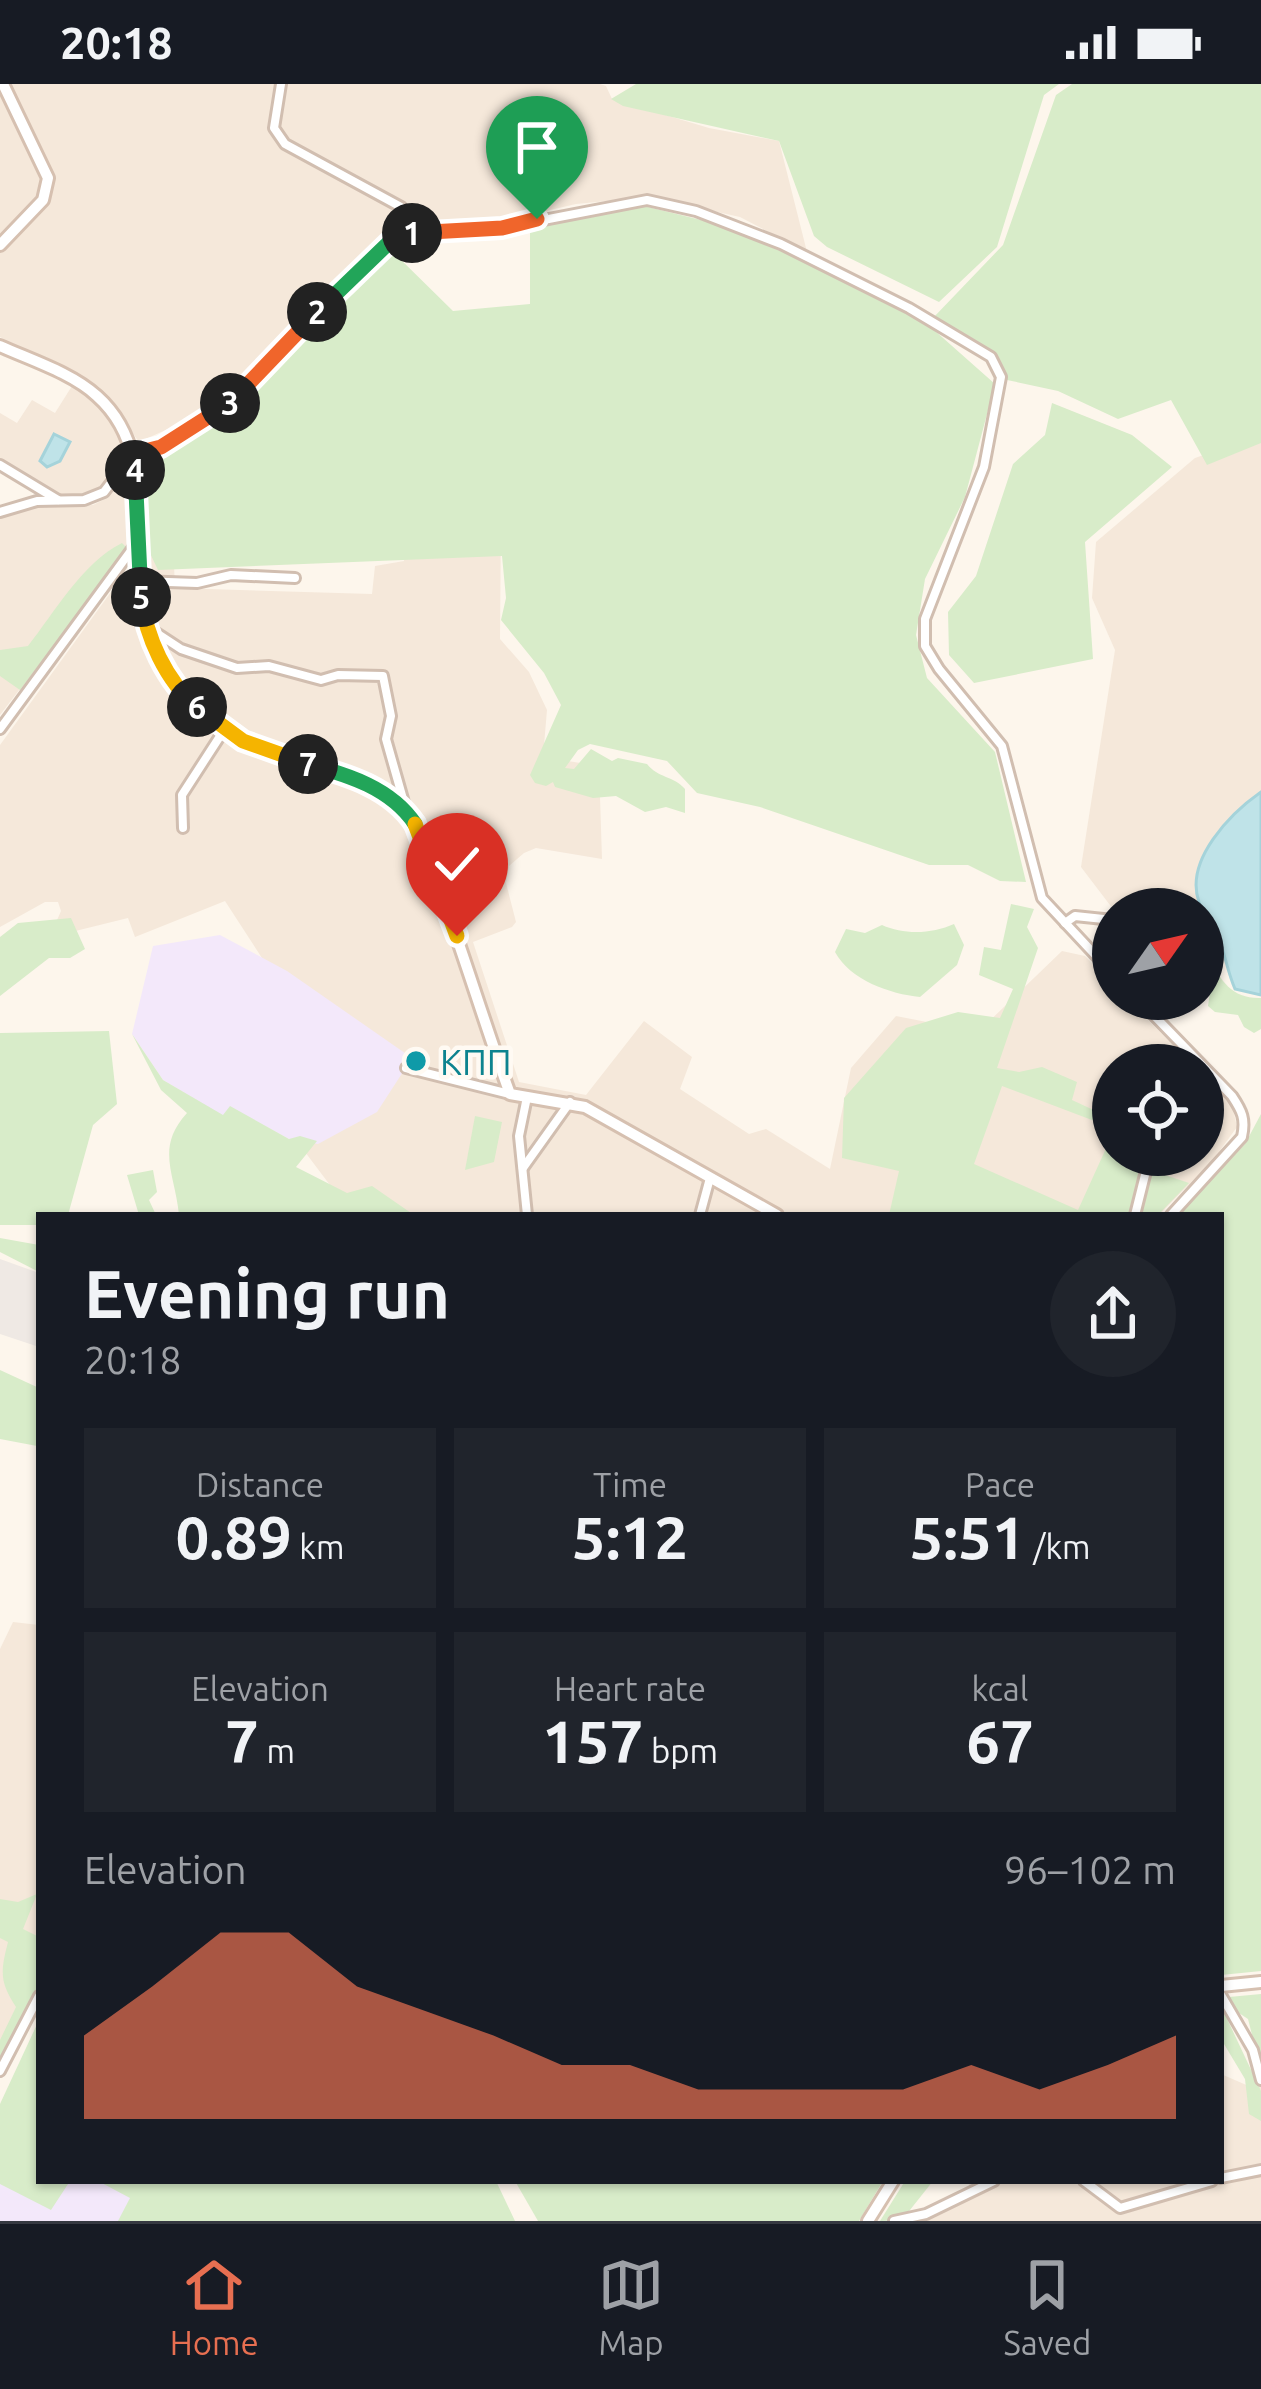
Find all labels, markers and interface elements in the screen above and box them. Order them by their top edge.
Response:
text: 20:18 [60,17,173,68]
pin [486,96,588,219]
icon: arrive [504,114,570,180]
pin: 1 [382,203,442,263]
text: 1 [403,214,421,251]
pin: 2 [287,282,347,342]
text: 2 [308,293,326,330]
pin: 3 [200,373,260,433]
text: 3 [221,384,239,421]
pin: 4 [105,440,165,500]
text: 4 [126,451,144,488]
pin: 5 [111,567,171,627]
text: 5 [132,578,150,615]
pin: 6 [167,677,227,737]
text: 6 [188,688,206,725]
pin: 7 [278,734,338,794]
text: 7 [299,745,317,782]
pin [406,813,508,936]
icon: check [424,831,490,897]
north arrow [1092,888,1224,1020]
map controls [1092,888,1224,1176]
place label: КПП [440,1041,512,1082]
button: locate [1092,1044,1224,1176]
marker: КПП [403,1048,429,1074]
button: share [1050,1251,1176,1377]
text: Evening run [84,1256,450,1330]
text: 20:18 [84,1338,182,1381]
text: Distance [196,1466,324,1503]
text: Time [593,1466,667,1503]
text: Pace [965,1466,1035,1503]
text: 0.89 [176,1503,292,1570]
text: 5:12 [572,1503,688,1570]
text: 5:51 [909,1503,1026,1570]
text: km [292,1528,344,1565]
text: /km [1026,1528,1091,1565]
text: Elevation [191,1670,329,1707]
text: Heart rate [554,1670,706,1707]
text: kcal [972,1670,1028,1707]
text: 7 [225,1707,259,1774]
text: 157 [542,1707,643,1774]
text: 67 [966,1707,1034,1774]
text: m [259,1732,295,1769]
text: bpm [643,1732,718,1769]
text: Elevation [84,1848,247,1891]
text: 96–102 m [1004,1848,1176,1891]
tab: Home [170,2252,259,2361]
tab: Map [598,2252,664,2361]
tab: Saved [1003,2252,1091,2361]

